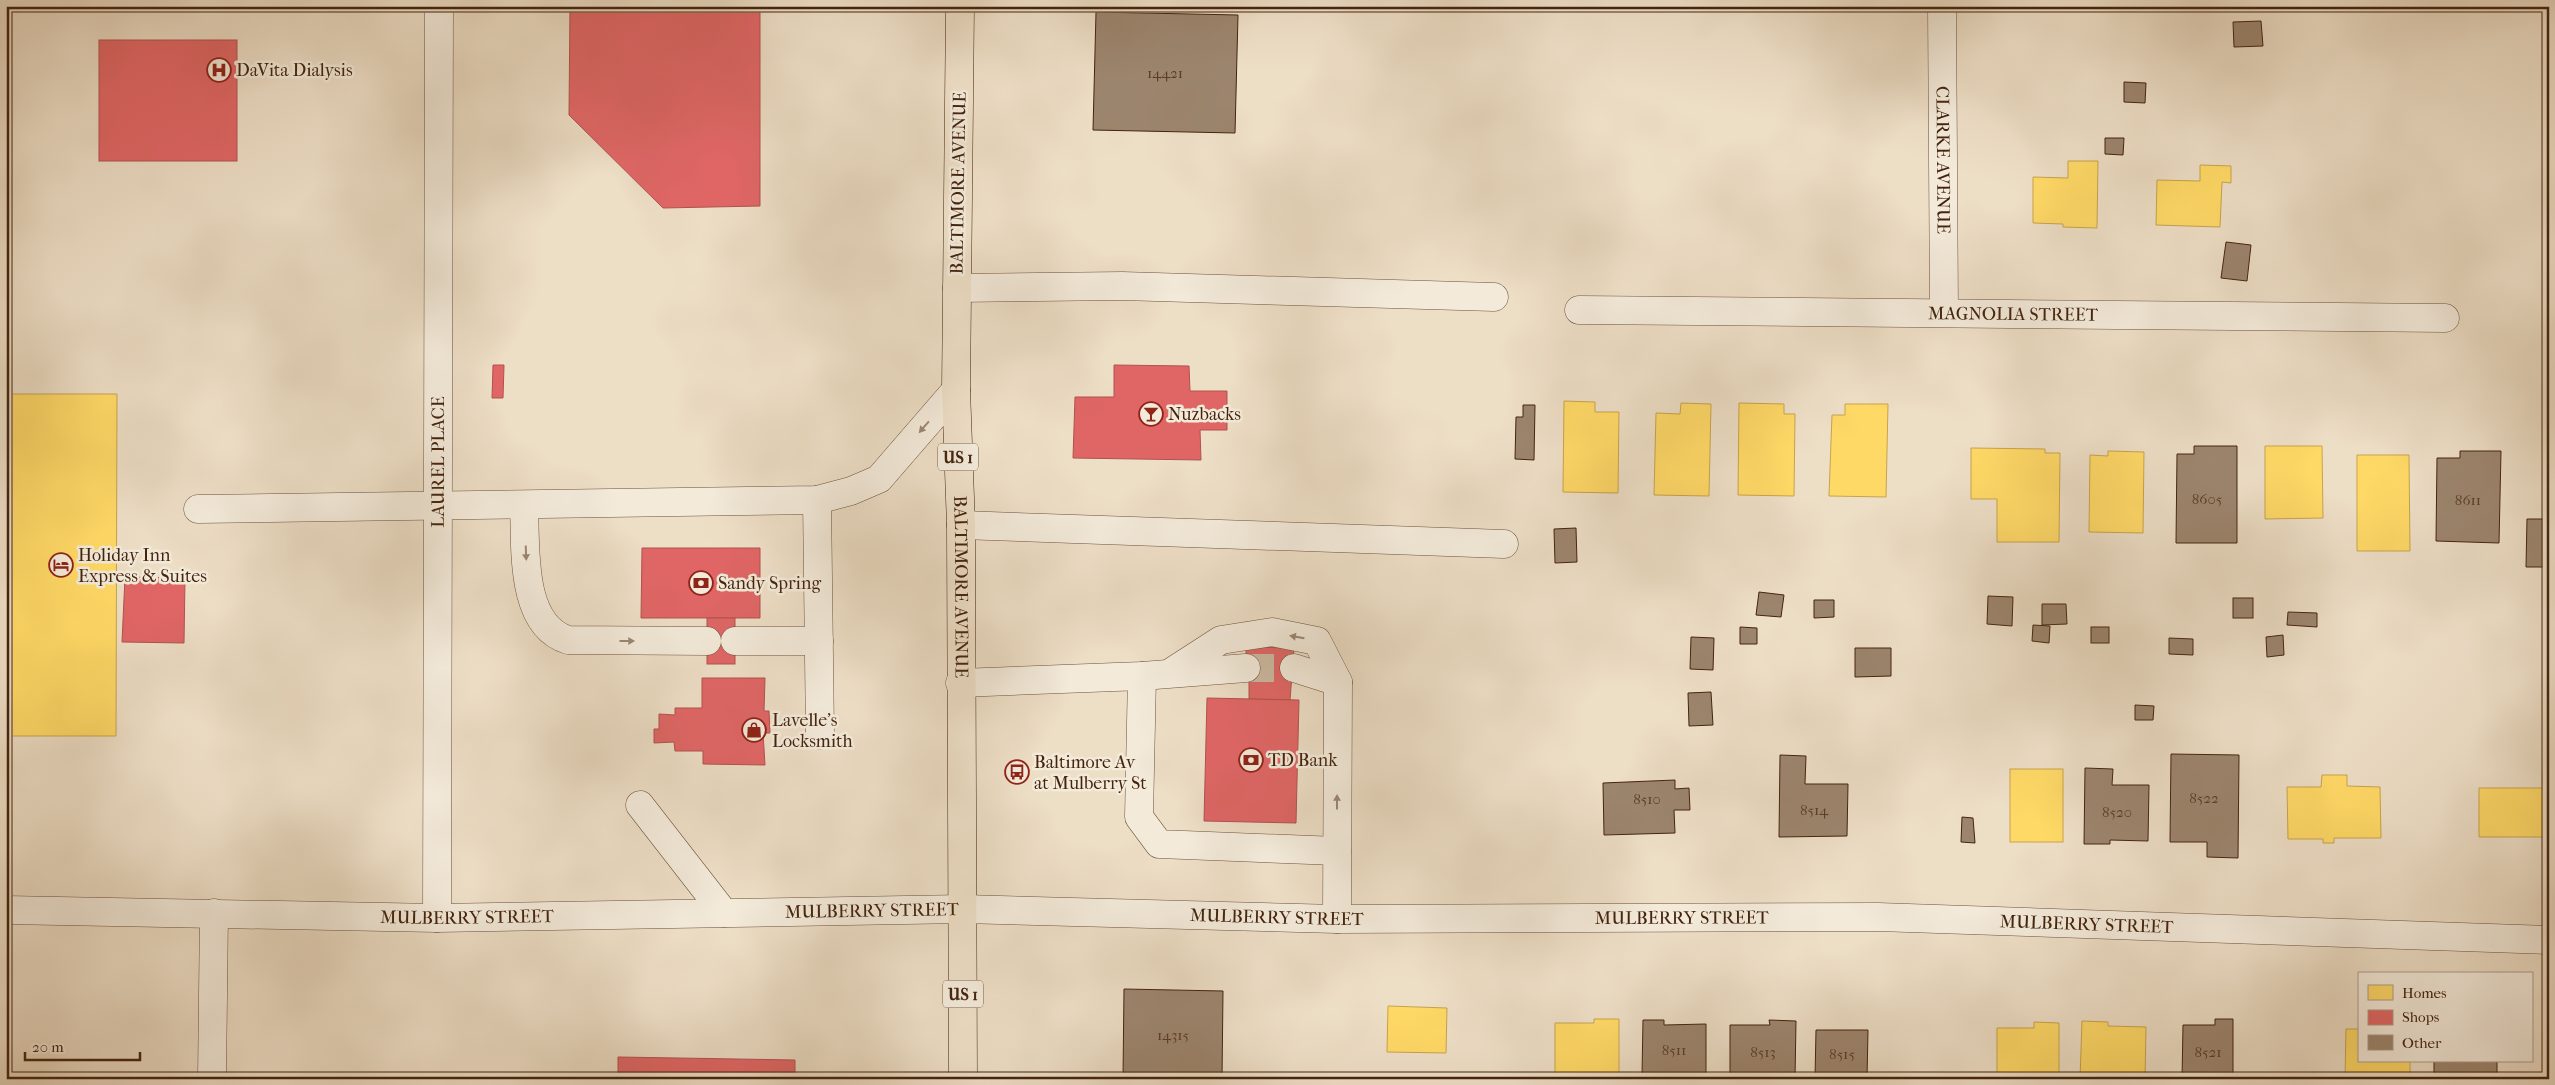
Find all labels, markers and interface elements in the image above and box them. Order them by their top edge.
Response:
hospital icon: DaVita Dialysis [206,57,232,83]
place label: DaVita Dialysis [236,60,353,81]
house number: 14421 [1147,64,1183,82]
street label: CLARKE AVENUE [1932,86,1953,234]
street label: BALTIMORE AVENUE [946,91,971,275]
street label: MAGNOLIA STREET [1928,303,2099,326]
street label: LAUREL PLACE [428,396,449,528]
bar icon: Nuzbacks [1138,401,1164,427]
place label: Nuzbacks [1168,404,1241,425]
one-way arrow [919,421,930,433]
road number: US 1 [938,444,978,471]
house number: 8605 [2192,490,2222,508]
house number: 8611 [2455,491,2481,509]
street label: BALTIMORE AVENUE [949,495,972,678]
place label: Holiday Inn Express & Suites [78,545,207,587]
one-way arrow [522,546,530,562]
hotel icon: Holiday Inn Express & Suites [48,552,74,578]
bank icon: Sandy Spring [688,570,714,596]
place label: Sandy Spring [718,573,821,594]
one-way arrow [1290,633,1305,641]
one-way arrow [619,637,635,645]
place label: Lavelle's Locksmith [772,710,853,752]
shop icon: Lavelle's Locksmith [741,717,767,743]
bank icon: TD Bank [1238,747,1264,773]
place label: TD Bank [1268,750,1338,771]
place label: Baltimore Av at Mulberry St [1034,752,1147,794]
bus stop icon: Baltimore Av at Mulberry St [1004,759,1030,785]
house number: 8522 [2189,789,2219,807]
house number: 8510 [1633,790,1661,808]
one-way arrow [1333,794,1341,810]
house number: 8514 [1800,801,1829,819]
house number: 8520 [2102,803,2132,821]
street label: MULBERRY STREET [785,899,960,923]
street label: MULBERRY STREET [1190,905,1365,930]
street label: MULBERRY STREET [380,906,555,929]
street label: MULBERRY STREET [1595,907,1770,929]
street label: MULBERRY STREET [1999,911,2175,938]
legend [2358,972,2532,1062]
road number: US 1 [943,981,983,1008]
text: Homes [2402,984,2447,1002]
text: Shops [2402,1008,2440,1026]
house number: 14315 [1157,1026,1189,1044]
scale bar [25,1030,140,1062]
text: Other [2402,1034,2442,1052]
text: 20 m [32,1038,64,1056]
house number: 8511 [1662,1041,1686,1059]
house number: 8513 [1750,1043,1776,1061]
house number: 8521 [2194,1043,2222,1061]
house number: 8515 [1829,1045,1855,1063]

